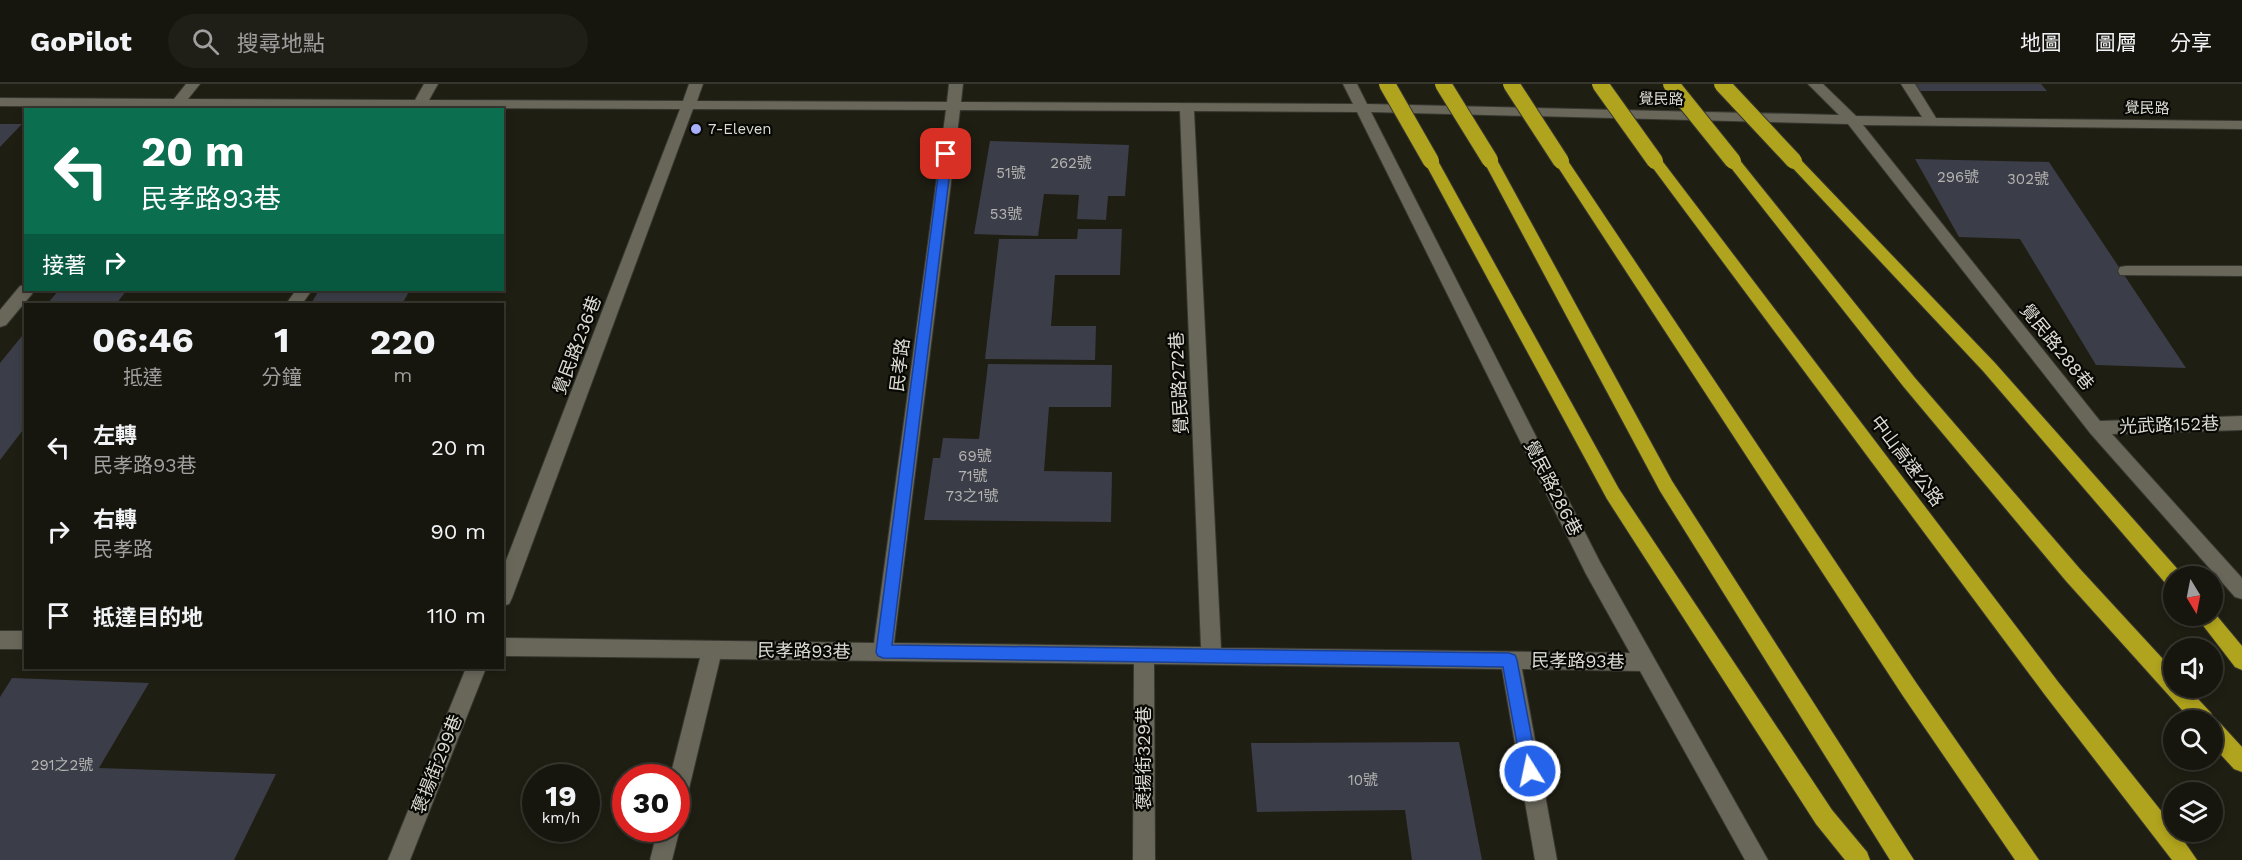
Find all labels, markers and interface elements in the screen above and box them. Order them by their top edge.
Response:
search box [168,14,588,68]
text: GoPilot [30,25,132,58]
icon: search [189,25,222,58]
text: 地圖 [2020,30,2062,55]
text: 圖層 [2095,30,2137,55]
text: 分享 [2170,30,2212,55]
text: 搜尋地點 [237,31,325,56]
street label: 覺民路 [1638,90,1684,108]
street label: 覺民路 [2124,99,2170,117]
place label: 7-Eleven [708,120,772,138]
marker: 7-Eleven [689,122,703,136]
text: 20 m [141,127,245,176]
pin [920,128,971,179]
icon: left [42,132,120,210]
icon: arrive [929,137,962,170]
house number: 262號 [1050,154,1092,172]
house number: 51號 [996,164,1026,182]
house number: 296號 [1937,168,1979,186]
house number: 302號 [2007,170,2049,188]
text: 民孝路93巷 [141,183,281,215]
house number: 53號 [990,205,1022,223]
icon: right [98,246,131,279]
text: 接著 [42,253,86,278]
street label: 覺民路236巷 [548,293,605,397]
street label: 覺民路288巷 [2016,299,2098,394]
text: 06:46 [92,319,194,361]
text: 1 [274,319,290,361]
text: 220 [370,321,436,363]
street label: 覺民路272巷 [1165,331,1192,435]
street label: 民孝路 [886,337,913,393]
text: m [393,363,412,387]
text: 抵達 [123,365,163,389]
text: 分鐘 [262,365,302,389]
street label: 中山高速公路 [1867,411,1948,510]
street label: 光武路152巷 [2119,412,2219,437]
text: 左轉 [93,423,137,448]
icon: left [42,431,75,464]
text: 20 m [431,435,486,460]
street label: 覺民路286巷 [1520,436,1587,539]
house number: 69號 [958,447,992,465]
text: 民孝路93巷 [93,453,197,477]
house number: 71號 [958,467,988,485]
house number: 73之1號 [945,487,999,505]
text: 右轉 [93,507,137,532]
icon: right [42,515,75,548]
text: 90 m [430,519,486,544]
text: 民孝路 [93,537,153,561]
north arrow [2163,566,2223,626]
map controls [2163,566,2223,842]
icon: arrive [42,599,75,632]
text: 110 m [427,603,486,628]
text: 抵達目的地 [93,605,203,630]
button: sound [2163,638,2223,698]
street label: 民孝路93巷 [757,639,851,662]
street label: 民孝路93巷 [1531,649,1625,672]
street label: 褒揚街329巷 [1133,706,1154,810]
button: search [2163,710,2223,770]
street label: 褒揚街299巷 [407,711,466,816]
position arrow [1498,739,1562,803]
house number: 291之2號 [31,756,93,774]
speed limit sign: 30 [612,764,690,842]
house number: 10號 [1348,771,1378,789]
text: 19 [545,778,577,813]
button: layers [2163,782,2223,842]
text: km/h [542,809,580,827]

